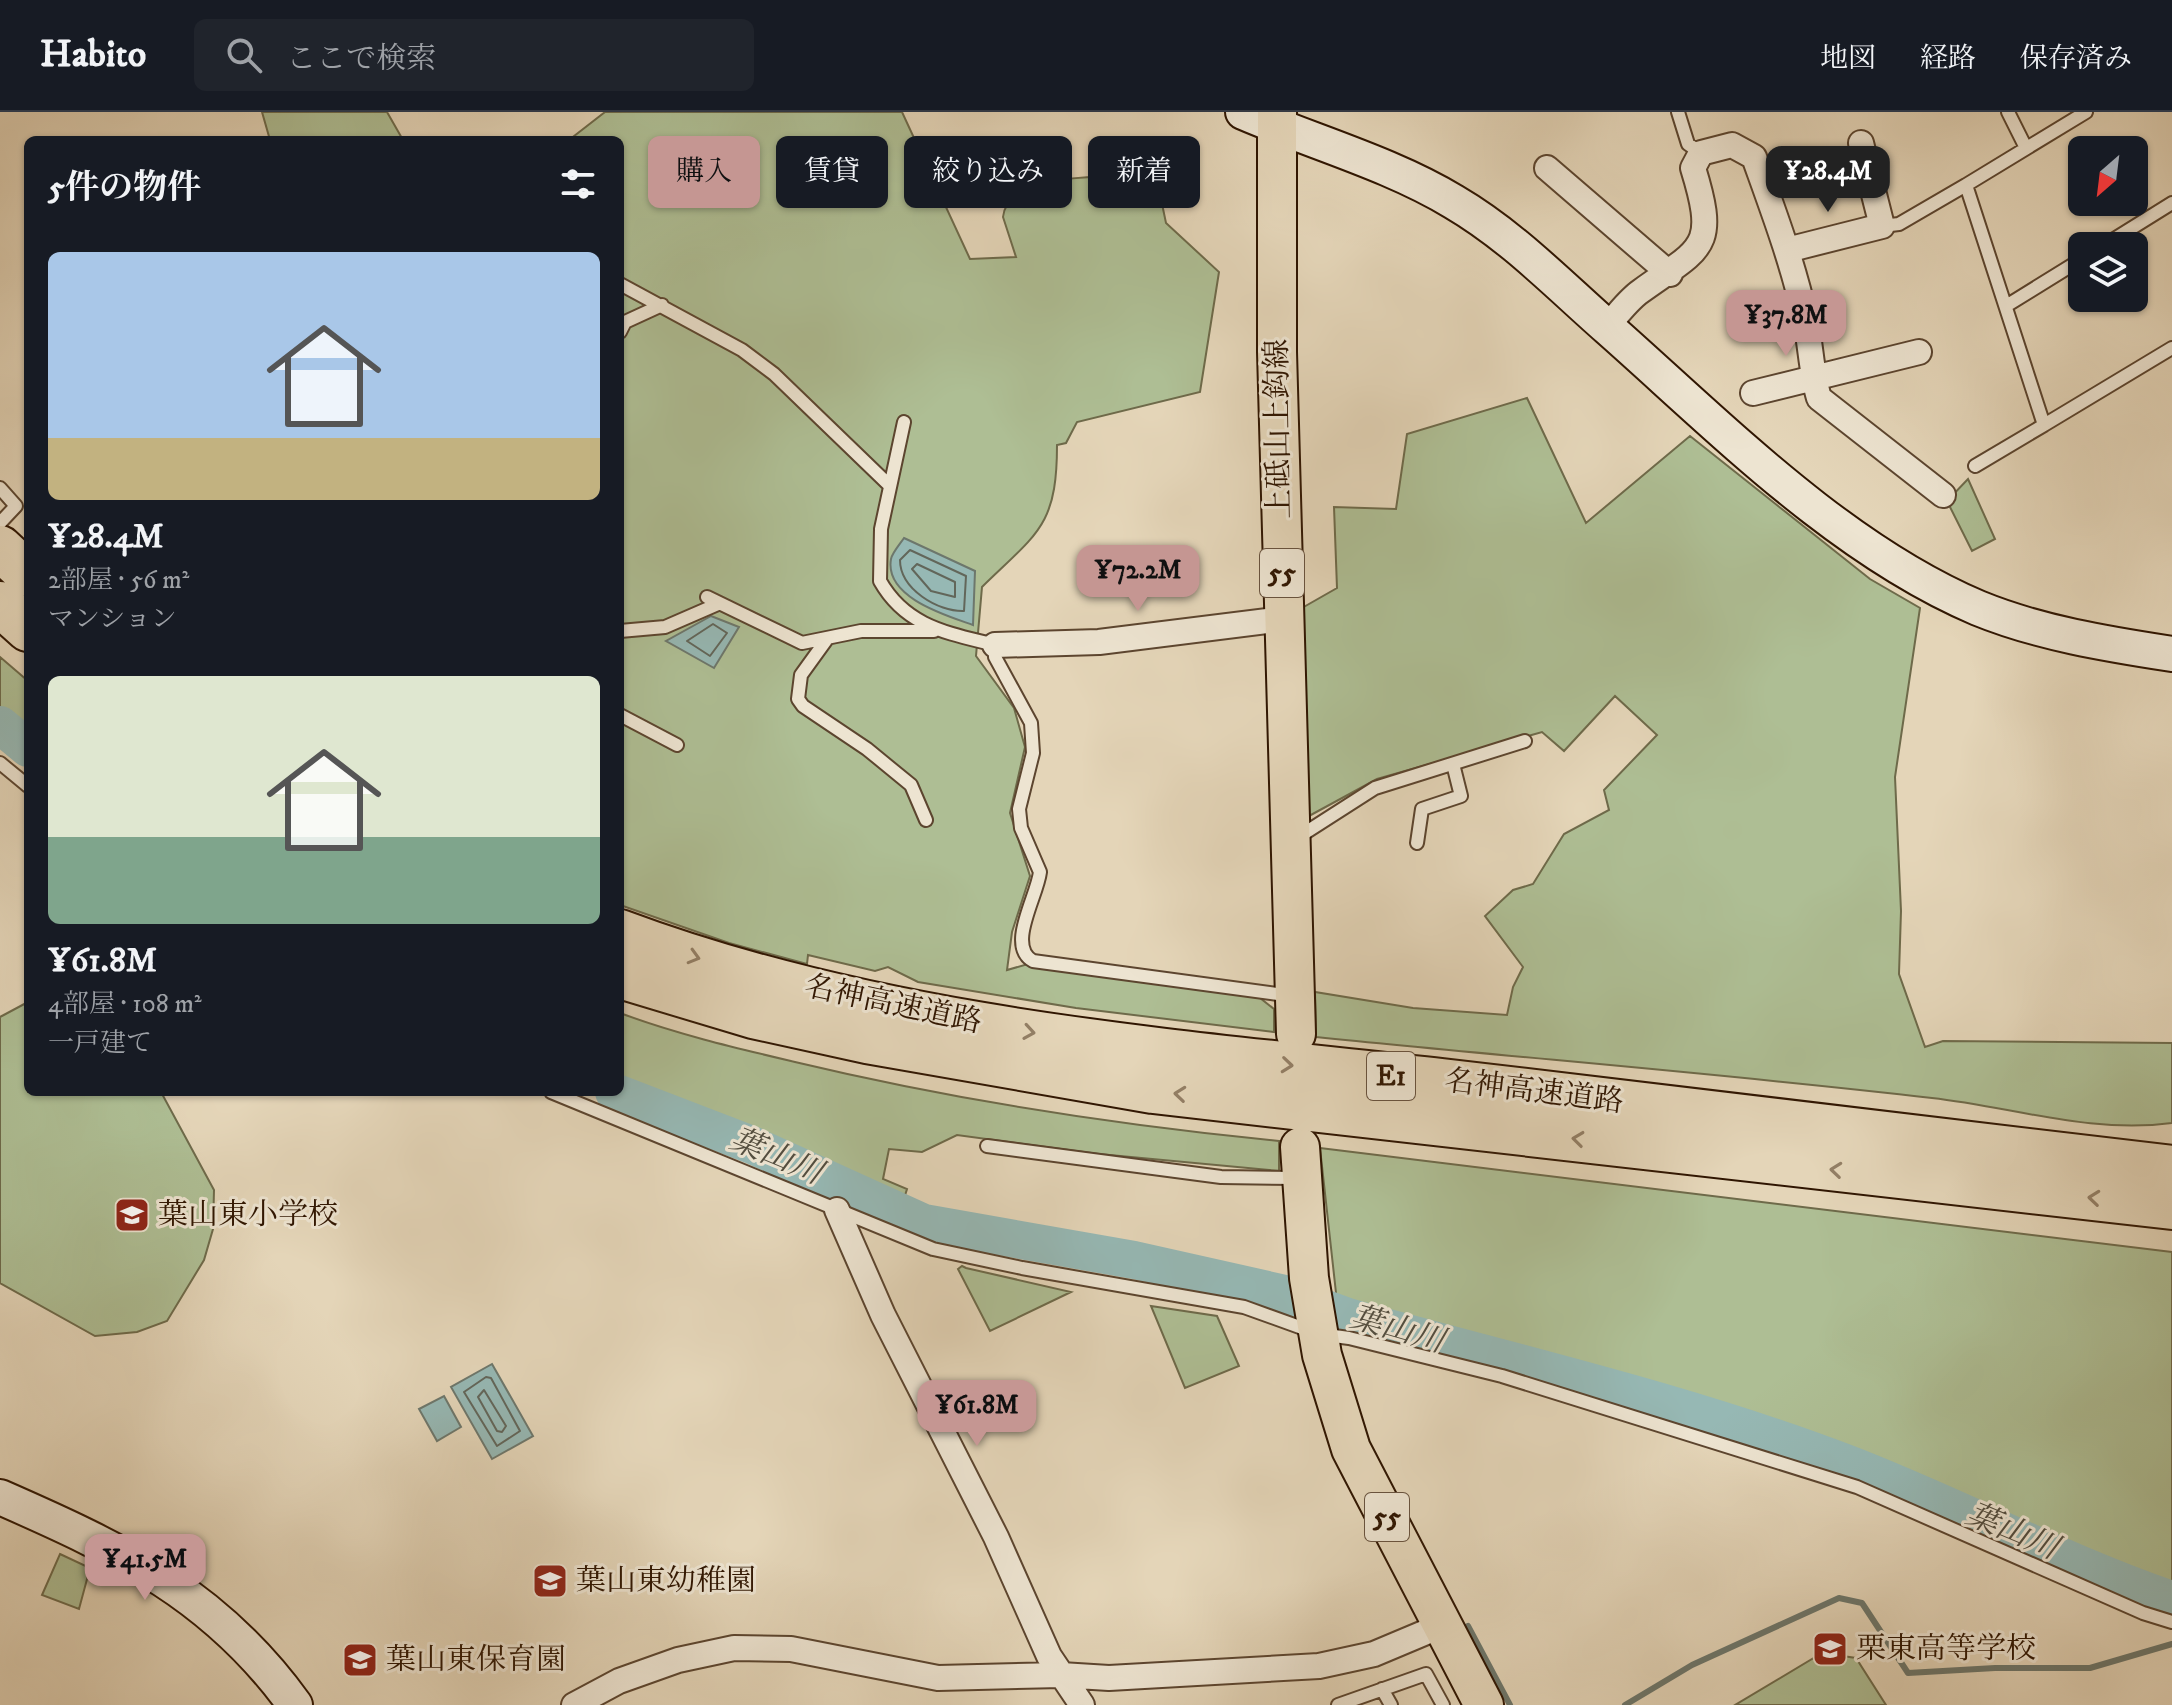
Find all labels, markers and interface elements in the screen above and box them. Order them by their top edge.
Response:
search box [194,19,754,91]
text: Habito [40,31,146,79]
icon: search [222,33,266,77]
text: ここで検索 [286,41,436,78]
text: 地図 [1820,41,1876,76]
text: 経路 [1920,41,1976,76]
text: 保存済み [2020,41,2132,76]
chip: 購入 [648,136,760,208]
chip: 賃貸 [776,136,888,208]
chip: 絞り込み [904,136,1072,208]
chip: 新着 [1088,136,1200,208]
north arrow [2068,136,2148,216]
map controls [2068,136,2148,312]
pin: ¥28.4M [1763,146,1893,214]
text: ¥28.4M [1784,155,1872,188]
icon: filters [556,162,600,206]
text: 5件の物件 [48,167,201,209]
button: layers [2068,232,2148,312]
pin: ¥37.8M [1721,290,1851,358]
text: ¥37.8M [1744,299,1828,332]
icon: home [252,304,396,448]
street label: 上砥山上鈎線 [1259,339,1299,519]
text: ¥28.4M [48,516,164,558]
pin: ¥72.2M [1073,545,1203,613]
road number: 55 [1260,549,1304,597]
text: ¥72.2M [1094,554,1182,587]
text: 2部屋 · 56 m² [48,564,189,597]
text: マンション [48,603,177,636]
icon: home [252,728,396,872]
text: ¥61.8M [48,940,157,982]
one-way arrow [687,948,700,964]
street label: 名神高速道路 [801,968,985,1042]
text: 4部屋 · 108 m² [48,988,202,1021]
one-way arrow [1023,1023,1036,1040]
text: 一戸建て [48,1027,152,1060]
road number: E1 [1367,1052,1415,1100]
one-way arrow [1281,1057,1294,1074]
street label: 名神高速道路 [1442,1063,1626,1121]
one-way arrow [1173,1086,1186,1103]
water label: 葉山川 [724,1120,831,1195]
one-way arrow [1571,1131,1585,1148]
one-way arrow [1829,1161,1842,1178]
one-way arrow [2088,1190,2101,1207]
school or university icon: 葉山東小学校 [113,1196,151,1234]
place label: 葉山東小学校 [158,1197,338,1234]
water label: 葉山川 [1345,1298,1452,1363]
pin: ¥61.8M [912,1380,1042,1448]
text: ¥61.8M [935,1389,1019,1422]
road number: 55 [1365,1493,1409,1541]
water label: 葉山川 [1960,1495,2067,1570]
pin: ¥41.5M [80,1534,210,1602]
text: ¥41.5M [103,1543,187,1576]
school or university icon: 葉山東幼稚園 [531,1562,569,1600]
place label: 葉山東幼稚園 [576,1563,756,1600]
school or university icon: 栗東高等学校 [1811,1630,1849,1668]
place label: 栗東高等学校 [1856,1631,2036,1668]
school or university icon: 葉山東保育園 [341,1641,379,1679]
place label: 葉山東保育園 [386,1642,566,1679]

